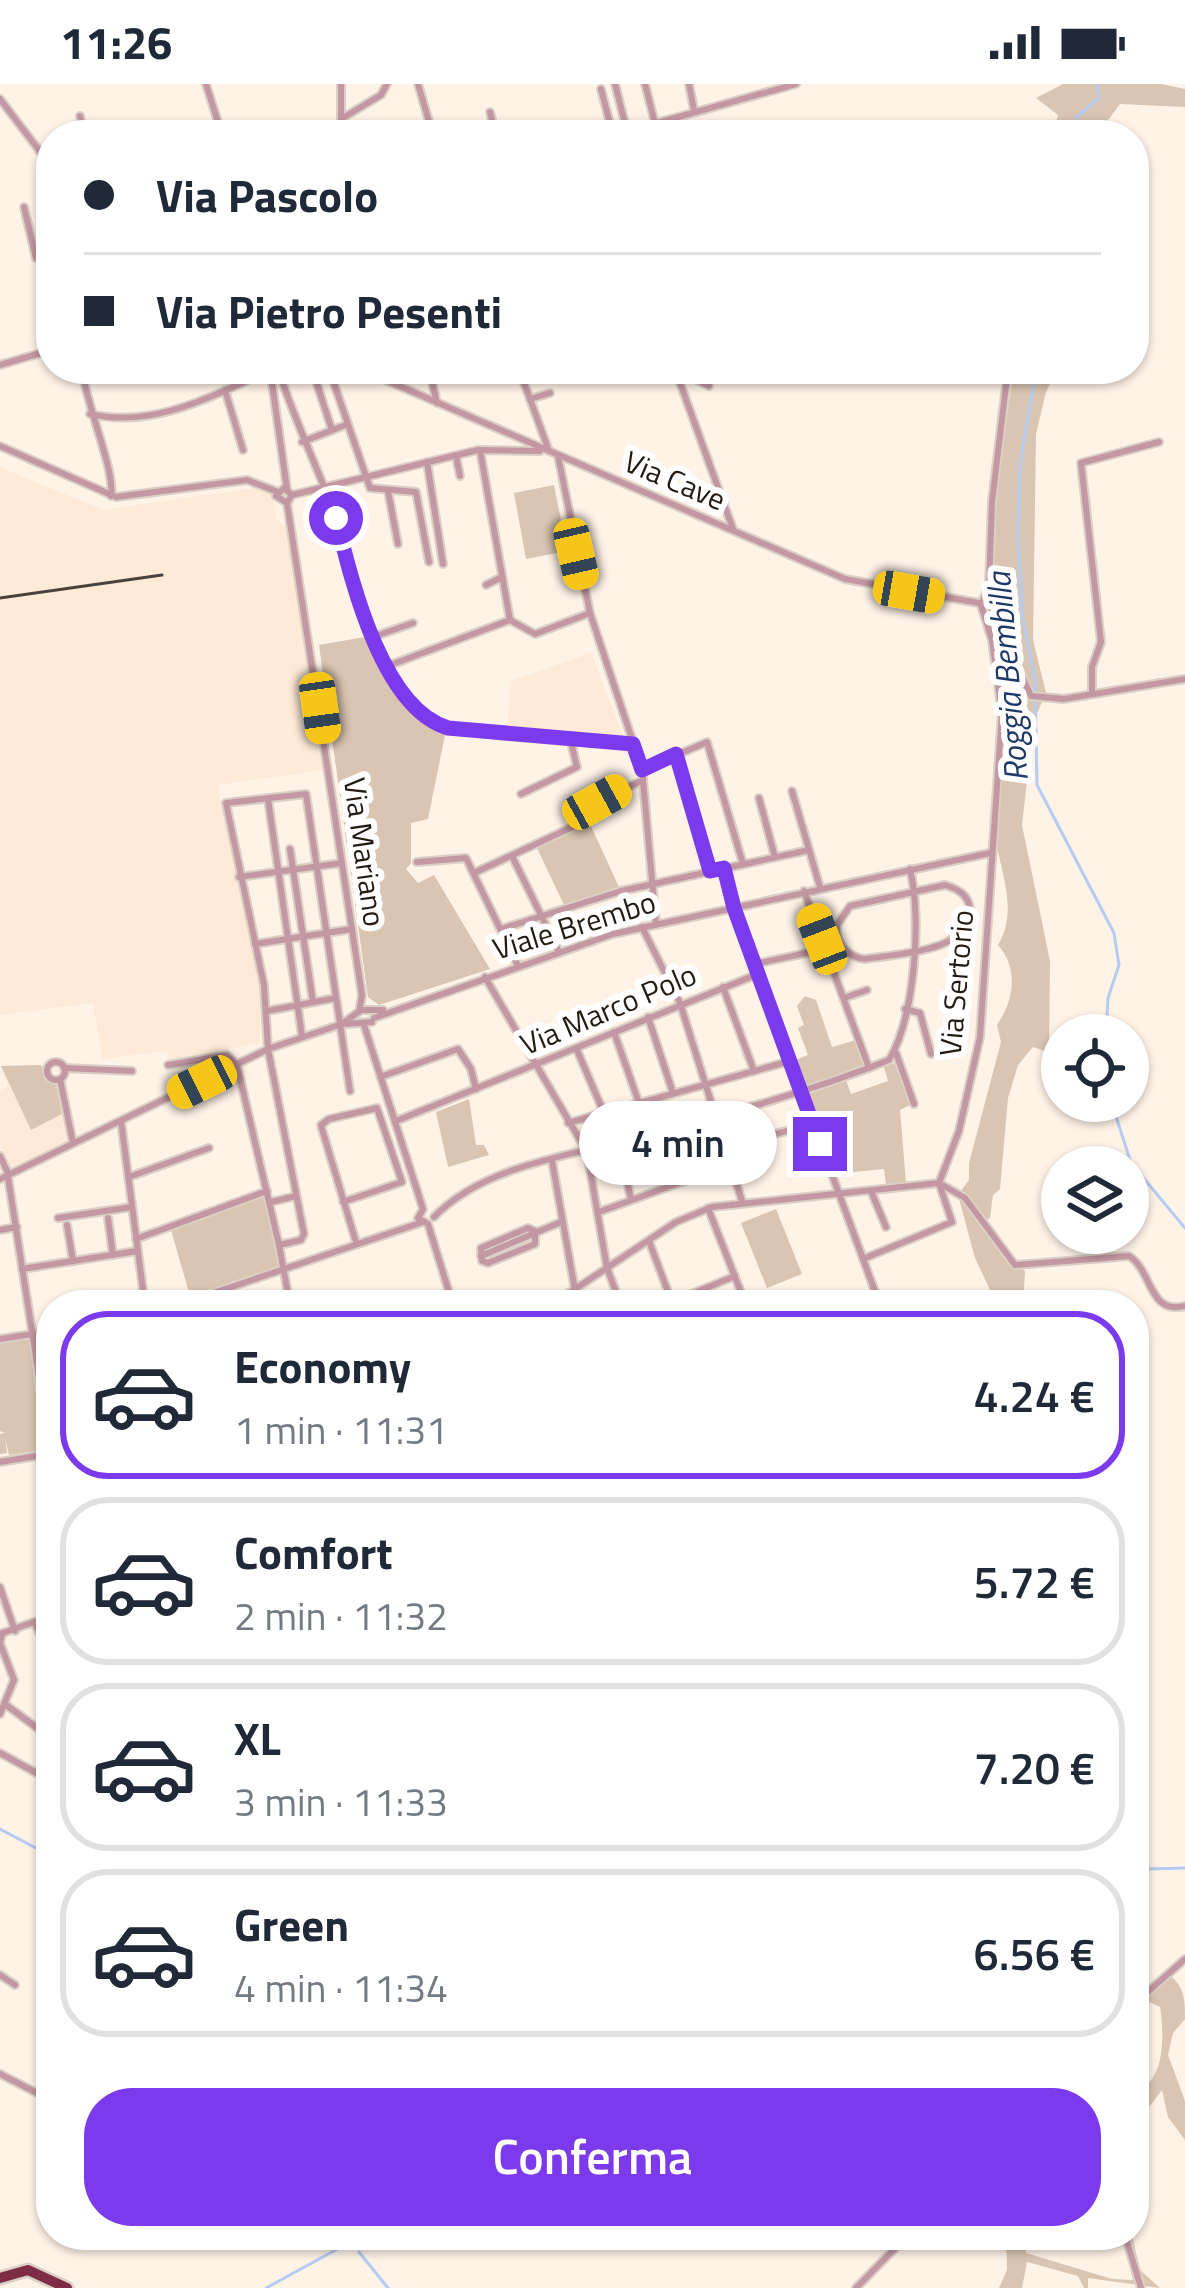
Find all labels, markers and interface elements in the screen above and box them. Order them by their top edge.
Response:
text: 11:26 [60,8,172,76]
text: Via Pascolo [156,161,378,229]
text: Via Pietro Pesenti [156,277,502,345]
street label: Via Cave [617,438,733,522]
route start [309,491,363,545]
car [550,515,602,593]
car [870,568,948,616]
water label: Roggia Bembilla [973,568,1041,784]
car [297,670,343,746]
car [557,769,637,835]
street label: Via Mariano [332,775,398,929]
street label: Viale Brembo [487,878,661,972]
car [792,899,852,979]
street label: Via Sertorio [927,908,985,1058]
street label: Via Marco Polo [513,951,703,1067]
map controls [1041,1014,1149,1254]
button: locate [1041,1014,1149,1122]
car [162,1050,242,1114]
callout: 4 min [580,1102,778,1186]
text: 4 min [631,1113,725,1172]
route end [793,1117,847,1171]
button: layers [1041,1146,1149,1254]
text: Economy [234,1332,411,1400]
icon: car [90,1341,198,1449]
text: 4.24 € [974,1361,1095,1429]
text: 1 min · 11:31 [234,1400,448,1459]
text: Comfort [234,1518,393,1586]
icon: car [90,1527,198,1635]
text: 5.72 € [974,1547,1095,1615]
text: 2 min · 11:32 [234,1586,448,1645]
text: XL [234,1704,281,1772]
icon: car [90,1713,198,1821]
text: 7.20 € [974,1733,1095,1801]
text: 3 min · 11:33 [234,1772,448,1831]
text: Green [234,1890,349,1958]
icon: car [90,1899,198,2007]
text: 6.56 € [974,1919,1095,1987]
text: 4 min · 11:34 [234,1958,448,2017]
button: Conferma [84,2088,1101,2226]

